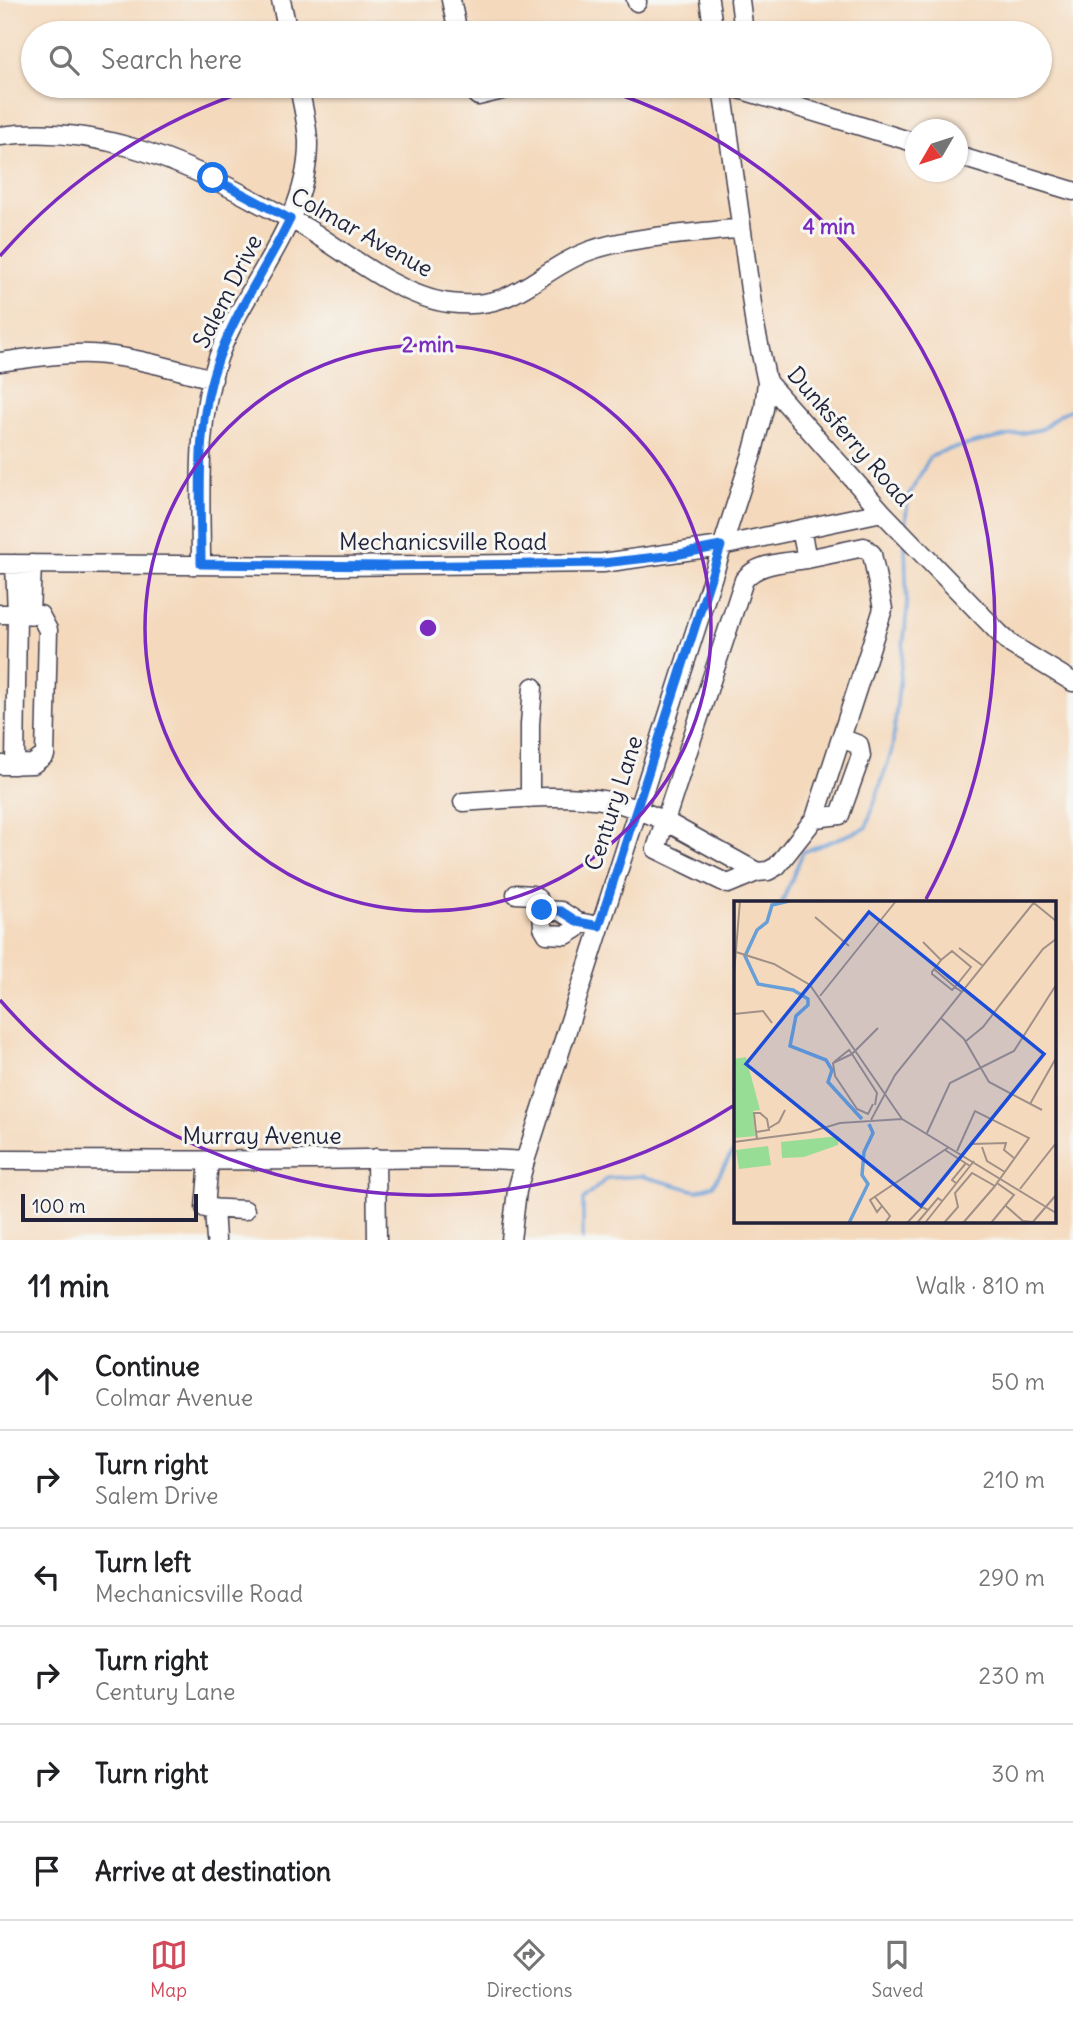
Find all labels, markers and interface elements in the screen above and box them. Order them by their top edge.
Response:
search box [21,21,1052,98]
icon: search [45,41,83,79]
text: Search here [101,43,242,76]
north arrow [905,119,968,182]
route start [197,162,228,193]
street label: Colmar Avenue [286,181,438,283]
text: 4 min [803,213,855,240]
street label: Salem Drive [186,229,268,353]
text: 2 min [402,331,454,358]
street label: Dunksferry Road [781,360,919,512]
street label: Mechanicsville Road [339,527,547,556]
centre of rings [416,616,440,640]
street label: Century Lane [578,732,648,874]
route end [526,894,557,925]
inset map [734,901,1056,1223]
street label: Murray Avenue [182,1121,342,1150]
scale bar [21,1191,198,1223]
text: 100 m [32,1194,86,1218]
text: 11 min [28,1267,109,1305]
text: Walk · 810 m [916,1271,1045,1300]
text: Continue [95,1350,200,1383]
icon: ahead [28,1362,66,1400]
text: 50 m [991,1367,1045,1396]
text: Colmar Avenue [95,1383,253,1412]
text: Turn right [95,1448,208,1481]
icon: right [28,1460,66,1498]
text: 210 m [982,1465,1045,1494]
text: Salem Drive [95,1481,219,1510]
text: Turn left [95,1546,191,1579]
icon: left [28,1558,66,1596]
text: 290 m [978,1563,1045,1592]
text: Mechanicsville Road [95,1579,303,1608]
text: Turn right [95,1644,208,1677]
icon: right [28,1656,66,1694]
text: 230 m [979,1661,1045,1690]
text: Century Lane [95,1677,235,1706]
icon: right [28,1754,66,1792]
text: Turn right [95,1757,208,1790]
text: 30 m [991,1759,1045,1788]
icon: arrive [28,1852,66,1890]
text: Arrive at destination [95,1855,331,1888]
tab: Map [150,1936,188,2002]
tab: Directions [487,1936,572,2002]
tab: Saved [871,1936,923,2002]

